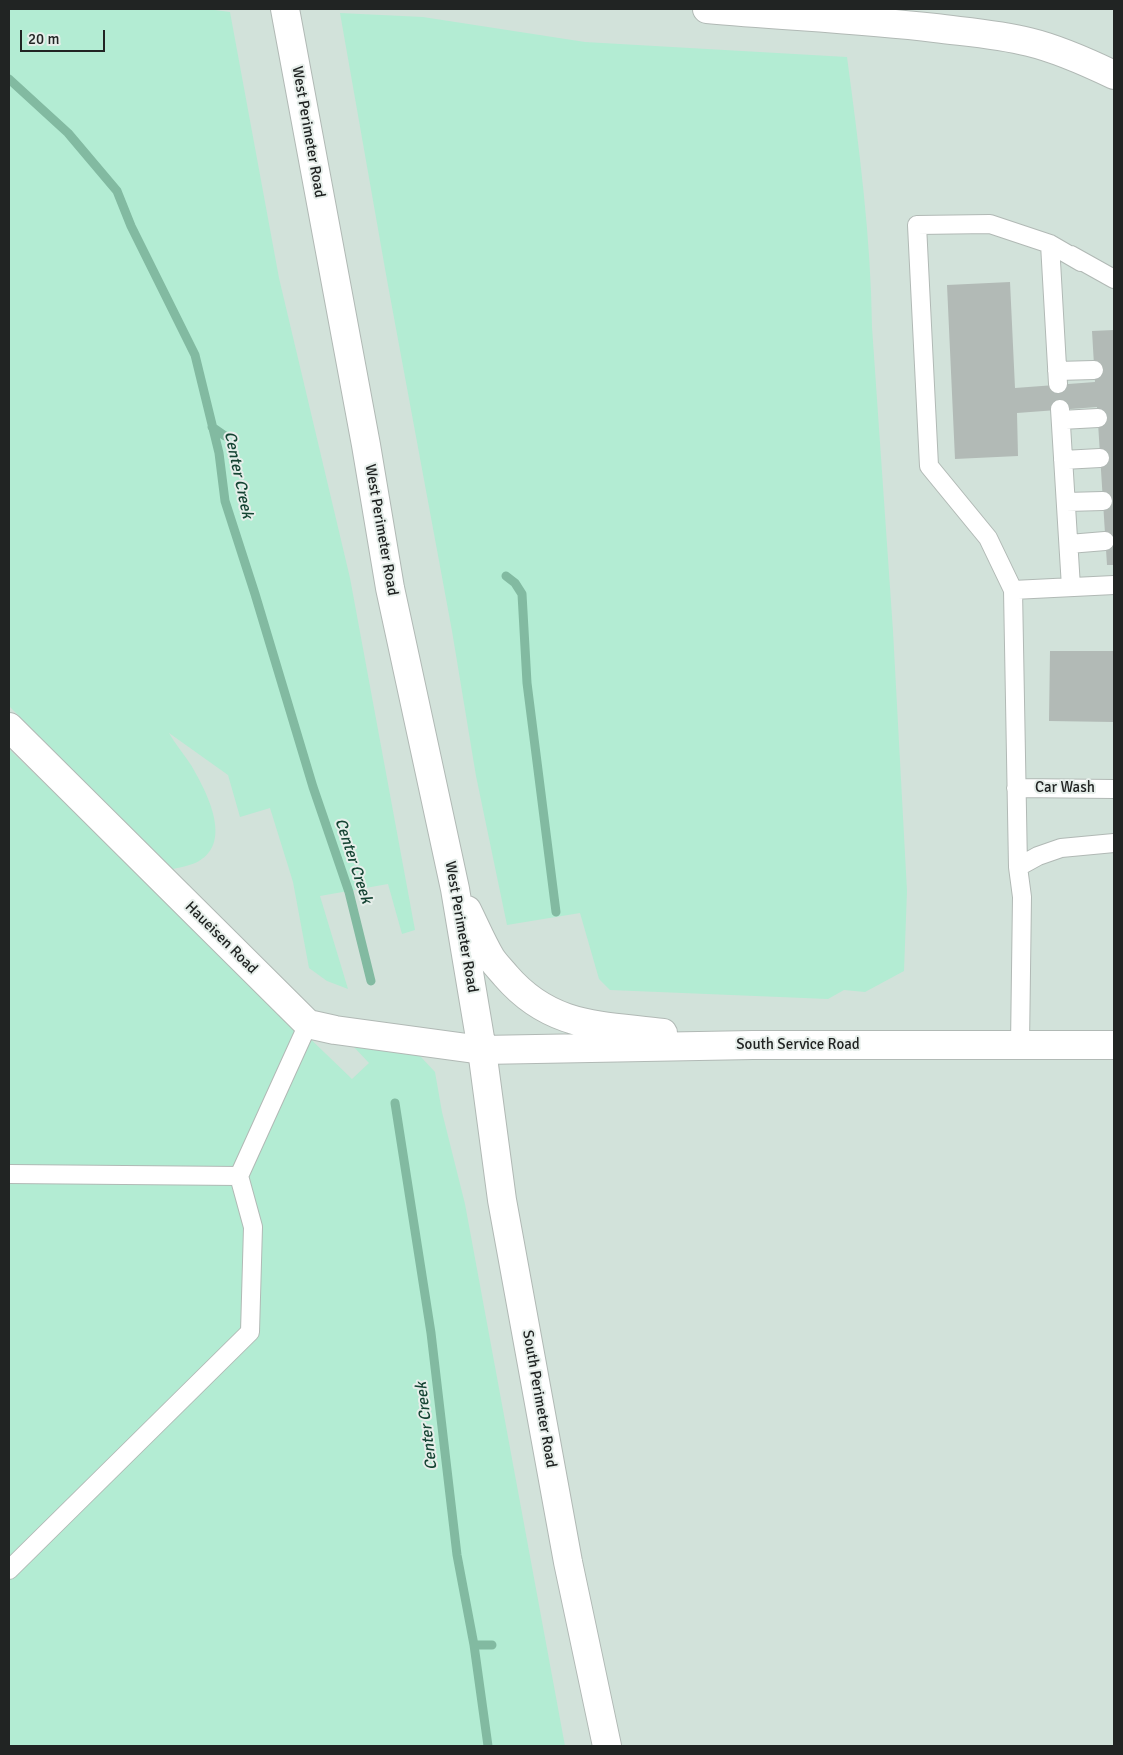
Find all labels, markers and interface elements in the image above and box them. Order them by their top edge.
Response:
scale bar [22,20,108,52]
text: 20 m [28,30,59,48]
street label: West Perimeter Road [288,65,328,199]
water label: Center Creek [219,430,257,520]
street label: West Perimeter Road [361,463,401,597]
street label: Car Wash [1035,779,1095,797]
water label: Center Creek [330,816,376,906]
street label: West Perimeter Road [441,860,481,994]
street label: Haueisen Road [181,898,261,978]
street label: South Service Road [736,1036,860,1054]
street label: South Perimeter Road [518,1329,560,1469]
water label: Center Creek [412,1381,442,1471]

